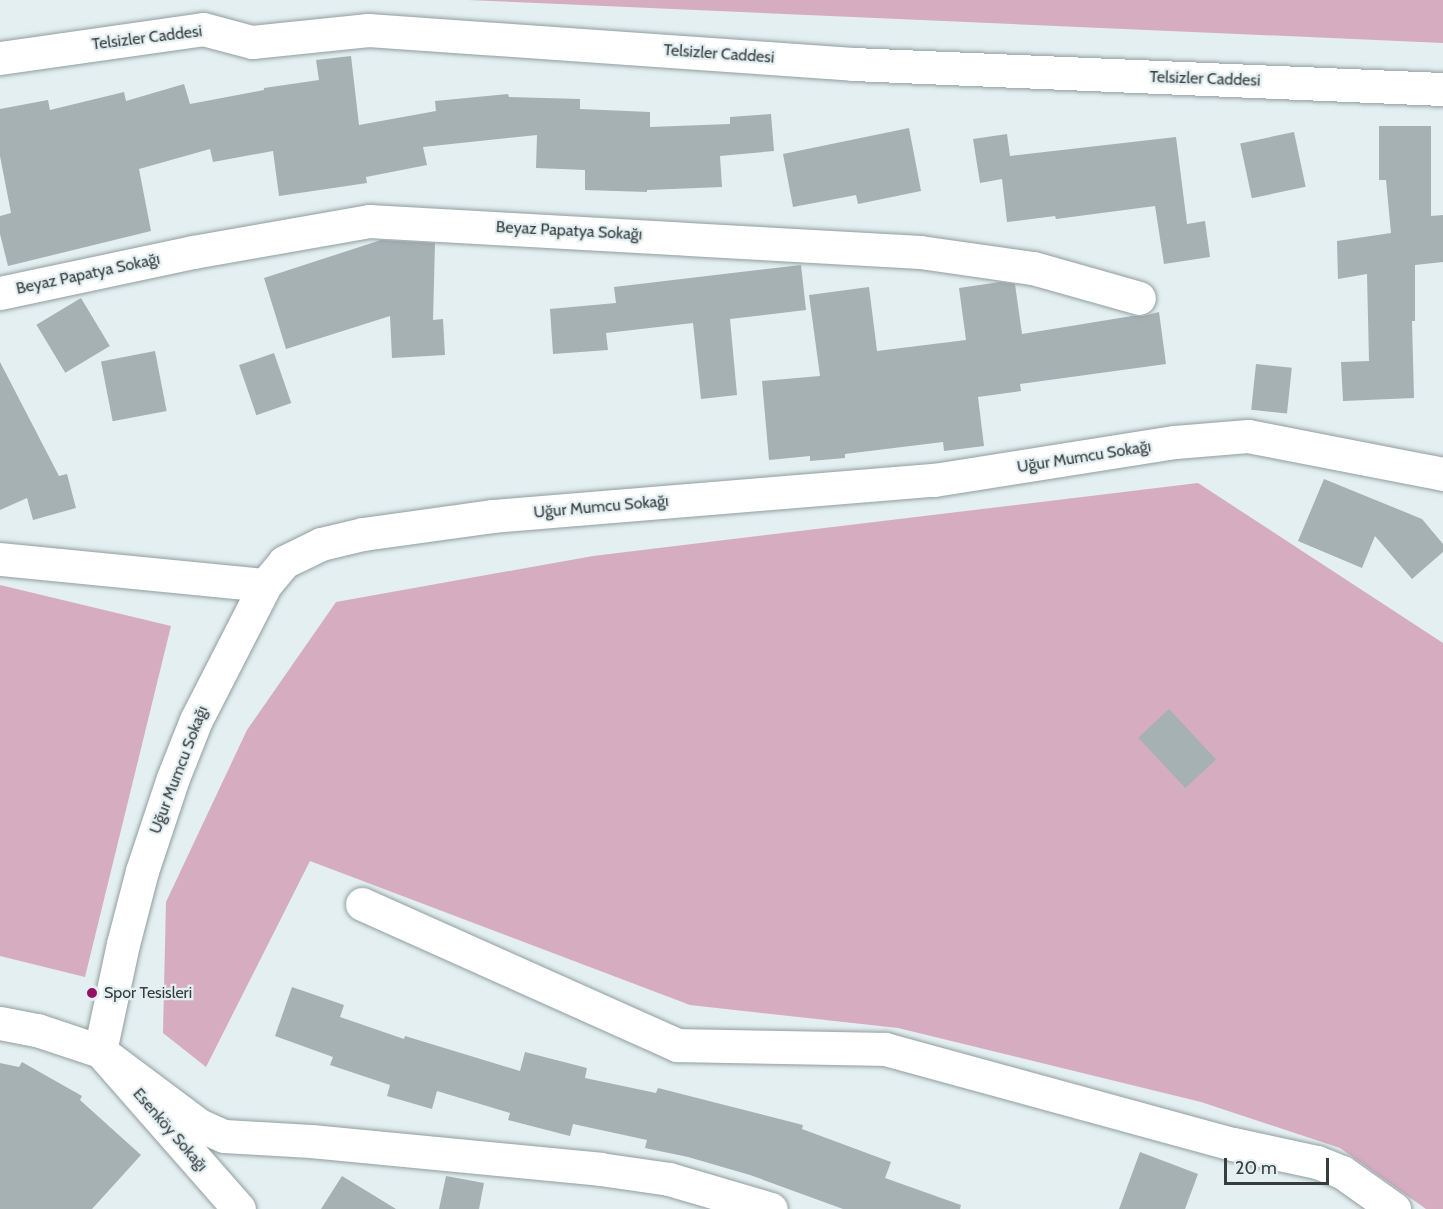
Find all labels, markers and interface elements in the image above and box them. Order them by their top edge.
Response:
street label: Telsizler Caddesi [91,22,203,54]
street label: Telsizler Caddesi [663,41,775,67]
street label: Telsizler Caddesi [1149,67,1261,91]
street label: Beyaz Papatya Sokağı [495,218,643,244]
street label: Beyaz Papatya Sokağı [14,249,162,299]
street label: Uğur Mumcu Sokağı [1016,437,1152,477]
street label: Uğur Mumcu Sokağı [533,492,669,522]
street label: Uğur Mumcu Sokağı [146,703,212,837]
place label: Spor Tesisleri [104,983,192,1003]
marker: Spor Tesisleri [85,986,99,1000]
street label: Esenköy Sokağı [129,1084,211,1176]
scale bar [1227,1146,1332,1184]
text: 20 m [1235,1157,1277,1179]

